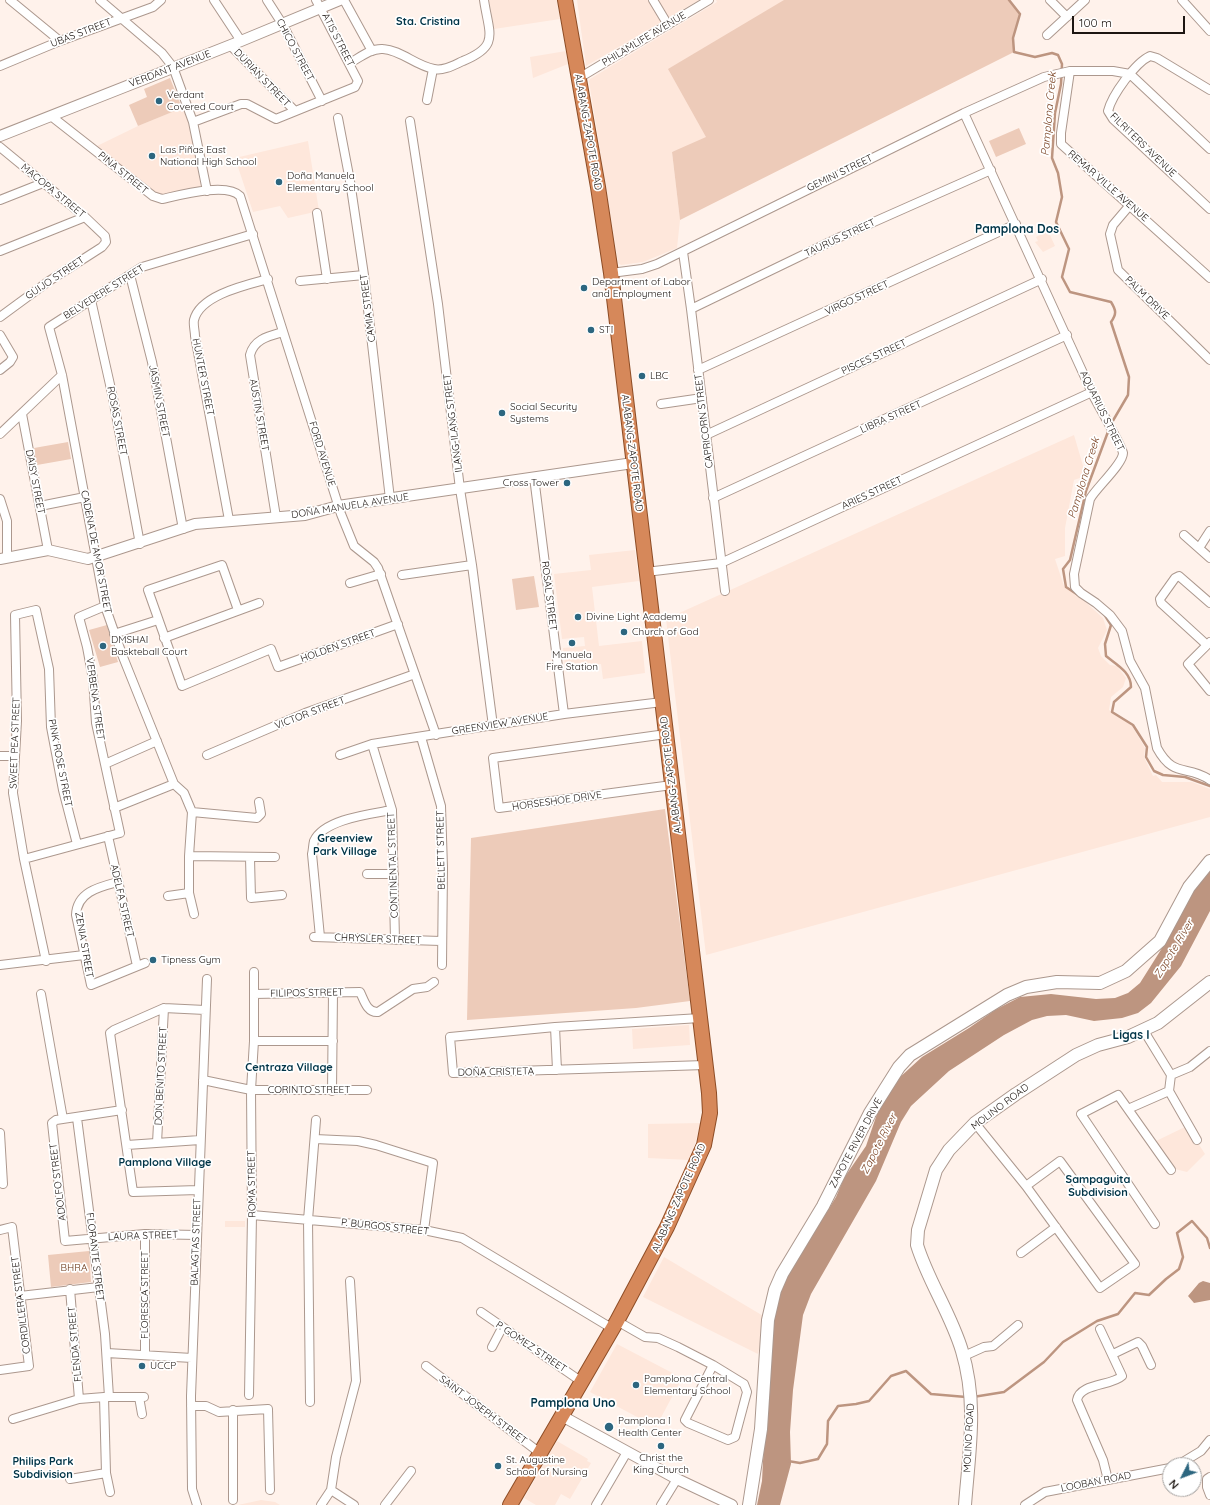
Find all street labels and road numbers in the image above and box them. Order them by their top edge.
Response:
street label: PHILAMLIFE AVENUE [600,9,688,69]
street label: ATIS STREET [319,11,357,69]
street label: UBAS STREET [49,16,113,50]
street label: CHICO STREET [274,17,316,83]
street label: DURIAN STREET [231,47,293,109]
street label: VERDANT AVENUE [127,48,213,90]
street label: ALABANG-ZAPOTE ROAD [572,73,604,191]
street label: FILRITERS AVENUE [1107,110,1179,180]
street label: REMAR VILLE AVENUE [1065,148,1151,224]
street label: PINA STREET [96,149,150,197]
street label: GEMINI STREET [805,152,875,194]
street label: MACOPA STREET [18,161,88,221]
street label: TAURUS STREET [803,216,877,260]
street label: GUIJO STREET [23,254,87,302]
street label: BELVEDERE STREET [61,262,147,322]
street label: CAMIA STREET [358,273,378,343]
street label: PALM DRIVE [1122,274,1172,322]
street label: VIRGO STREET [823,278,891,318]
street label: HUNTER STREET [190,337,216,417]
street label: PISCES STREET [840,337,908,377]
street label: JASMIN STREET [146,363,172,439]
street label: AQUARIUS STREET [1077,369,1127,453]
street label: ILANG-ILANG STREET [441,373,465,473]
street label: CAPRICORN STREET [692,373,716,469]
street label: AUSTIN STREET [247,378,271,452]
street label: ROSAS STREET [104,385,130,457]
street label: ALABANG-ZAPOTE ROAD [619,394,645,512]
street label: LIBRA STREET [858,398,924,436]
street label: FORD AVENUE [306,420,338,488]
street label: DAISY STREET [23,449,47,515]
street label: ARIES STREET [840,474,904,512]
street label: CADENA DE AMOR STREET [78,489,114,615]
street label: DOÑA MANUELA AVENUE [290,491,410,521]
street label: ROSAL STREET [539,560,559,632]
street label: HOLDEN STREET [299,627,377,665]
street label: VERBENA STREET [83,657,107,741]
street label: VICTOR STREET [273,694,347,732]
street label: SWEET PEA STREET [7,697,23,789]
street label: GREENVIEW AVENUE [451,710,549,738]
street label: ALABANG-ZAPOTE ROAD [658,716,684,834]
street label: PINK ROSE STREET [46,718,74,808]
street label: HORSESHOE DRIVE [511,789,603,813]
street label: BELLETT STREET [434,810,448,890]
street label: CONTINENTAL STREET [385,812,401,918]
street label: ADELFA STREET [108,863,136,939]
street label: ZENIA STREET [72,911,96,979]
street label: CHRYSLER STREET [334,931,422,947]
street label: FILIPOS STREET [270,986,344,1000]
street label: DON BENITO STREET [152,1026,170,1126]
street label: DOÑA CRISTETA [458,1065,534,1079]
street label: MOLINO ROAD [969,1081,1031,1133]
street label: CORINTO STREET [268,1084,350,1096]
street label: ZAPOTE RIVER DRIVE [827,1096,885,1190]
street label: ADOLFO STREET [47,1142,69,1222]
street label: ALABANG-ZAPOTE ROAD [650,1142,708,1254]
street label: ROMA STREET [245,1150,259,1218]
street label: BALAGTAS STREET [188,1198,204,1286]
street label: FLORANTE STREET [84,1212,106,1302]
street label: P. BURGOS STREET [340,1216,430,1238]
street label: LAURA STREET [108,1229,178,1243]
street label: FLORESCA STREET [139,1251,151,1339]
street label: CORDILLERA STREET [9,1255,33,1355]
street label: FLENDA STREET [66,1306,84,1382]
street label: P. GOMEZ STREET [493,1319,569,1375]
street label: SAINT JOSEPH STREET [437,1373,529,1447]
street label: MOLINO ROAD [961,1403,977,1473]
street label: LOOBAN ROAD [1060,1469,1132,1495]

